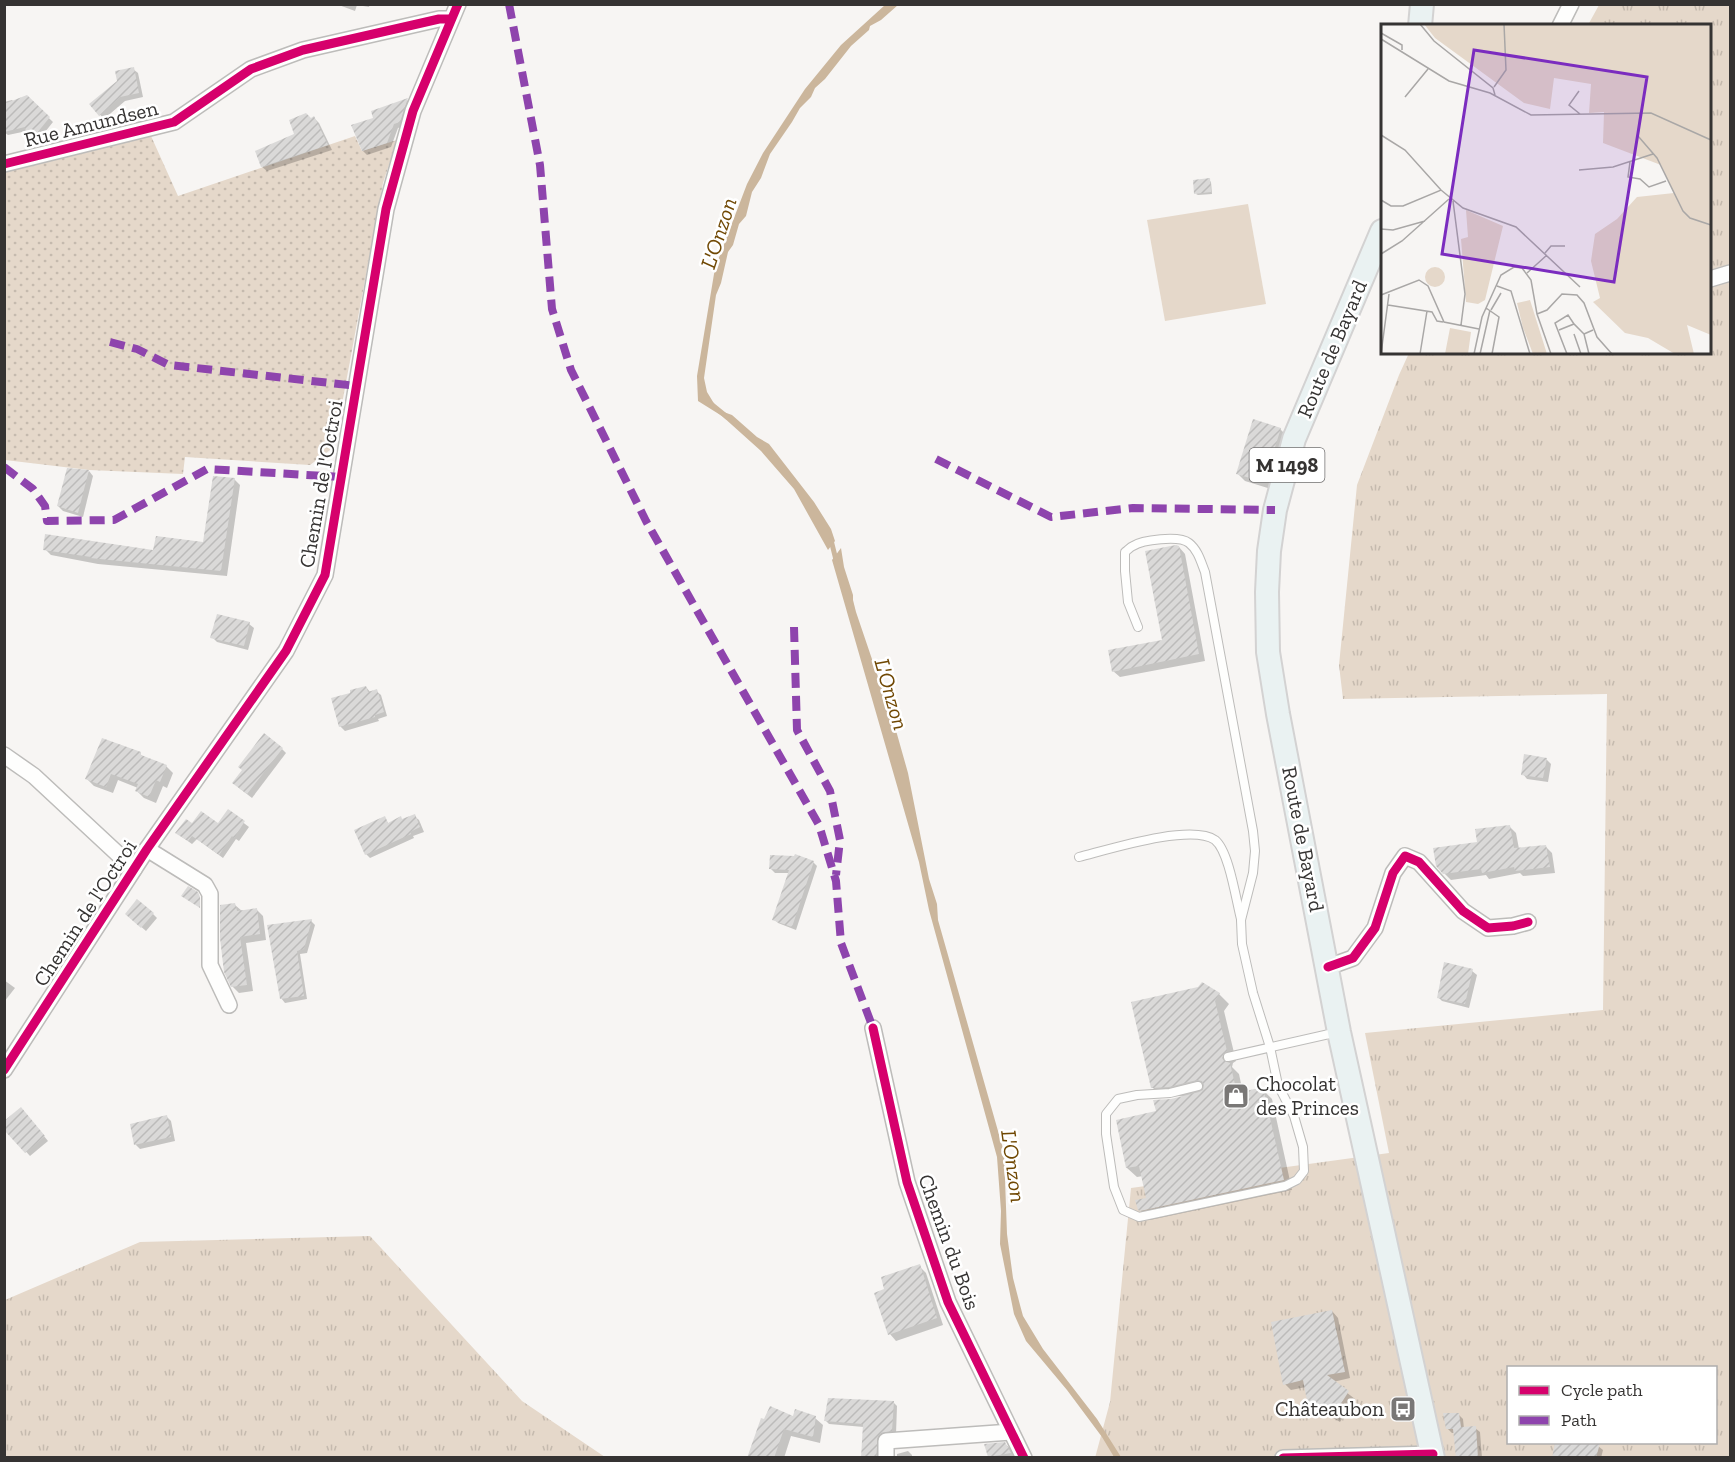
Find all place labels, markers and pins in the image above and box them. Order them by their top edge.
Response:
place label: Chocolat des Princes [1256,1071,1359,1120]
shop icon: Chocolat des Princes [1221,1081,1251,1111]
bus stop icon: Châteaubon [1388,1394,1418,1424]
place label: Châteaubon [1275,1396,1384,1421]

